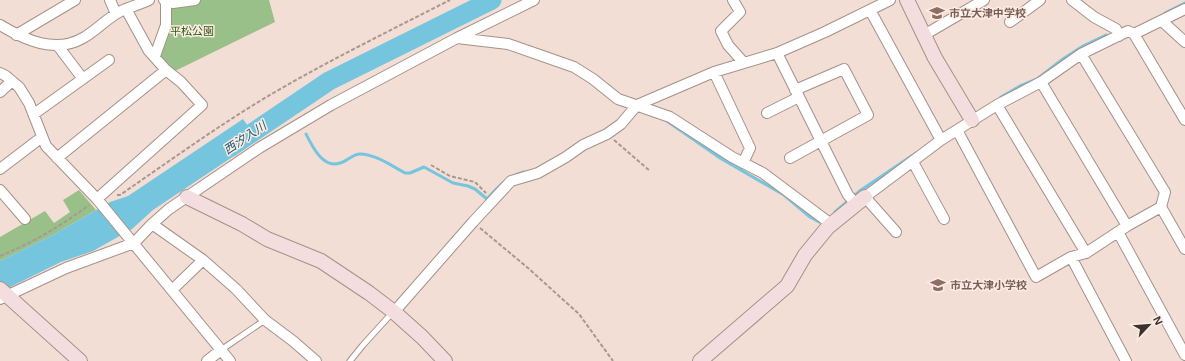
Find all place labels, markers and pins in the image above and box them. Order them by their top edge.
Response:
school or university icon: 市立大津中学校 [928,4,946,22]
place label: 市立大津中学校 [949,7,1026,19]
school or university icon: 市立大津小学校 [929,276,947,294]
place label: 市立大津小学校 [950,279,1027,291]

